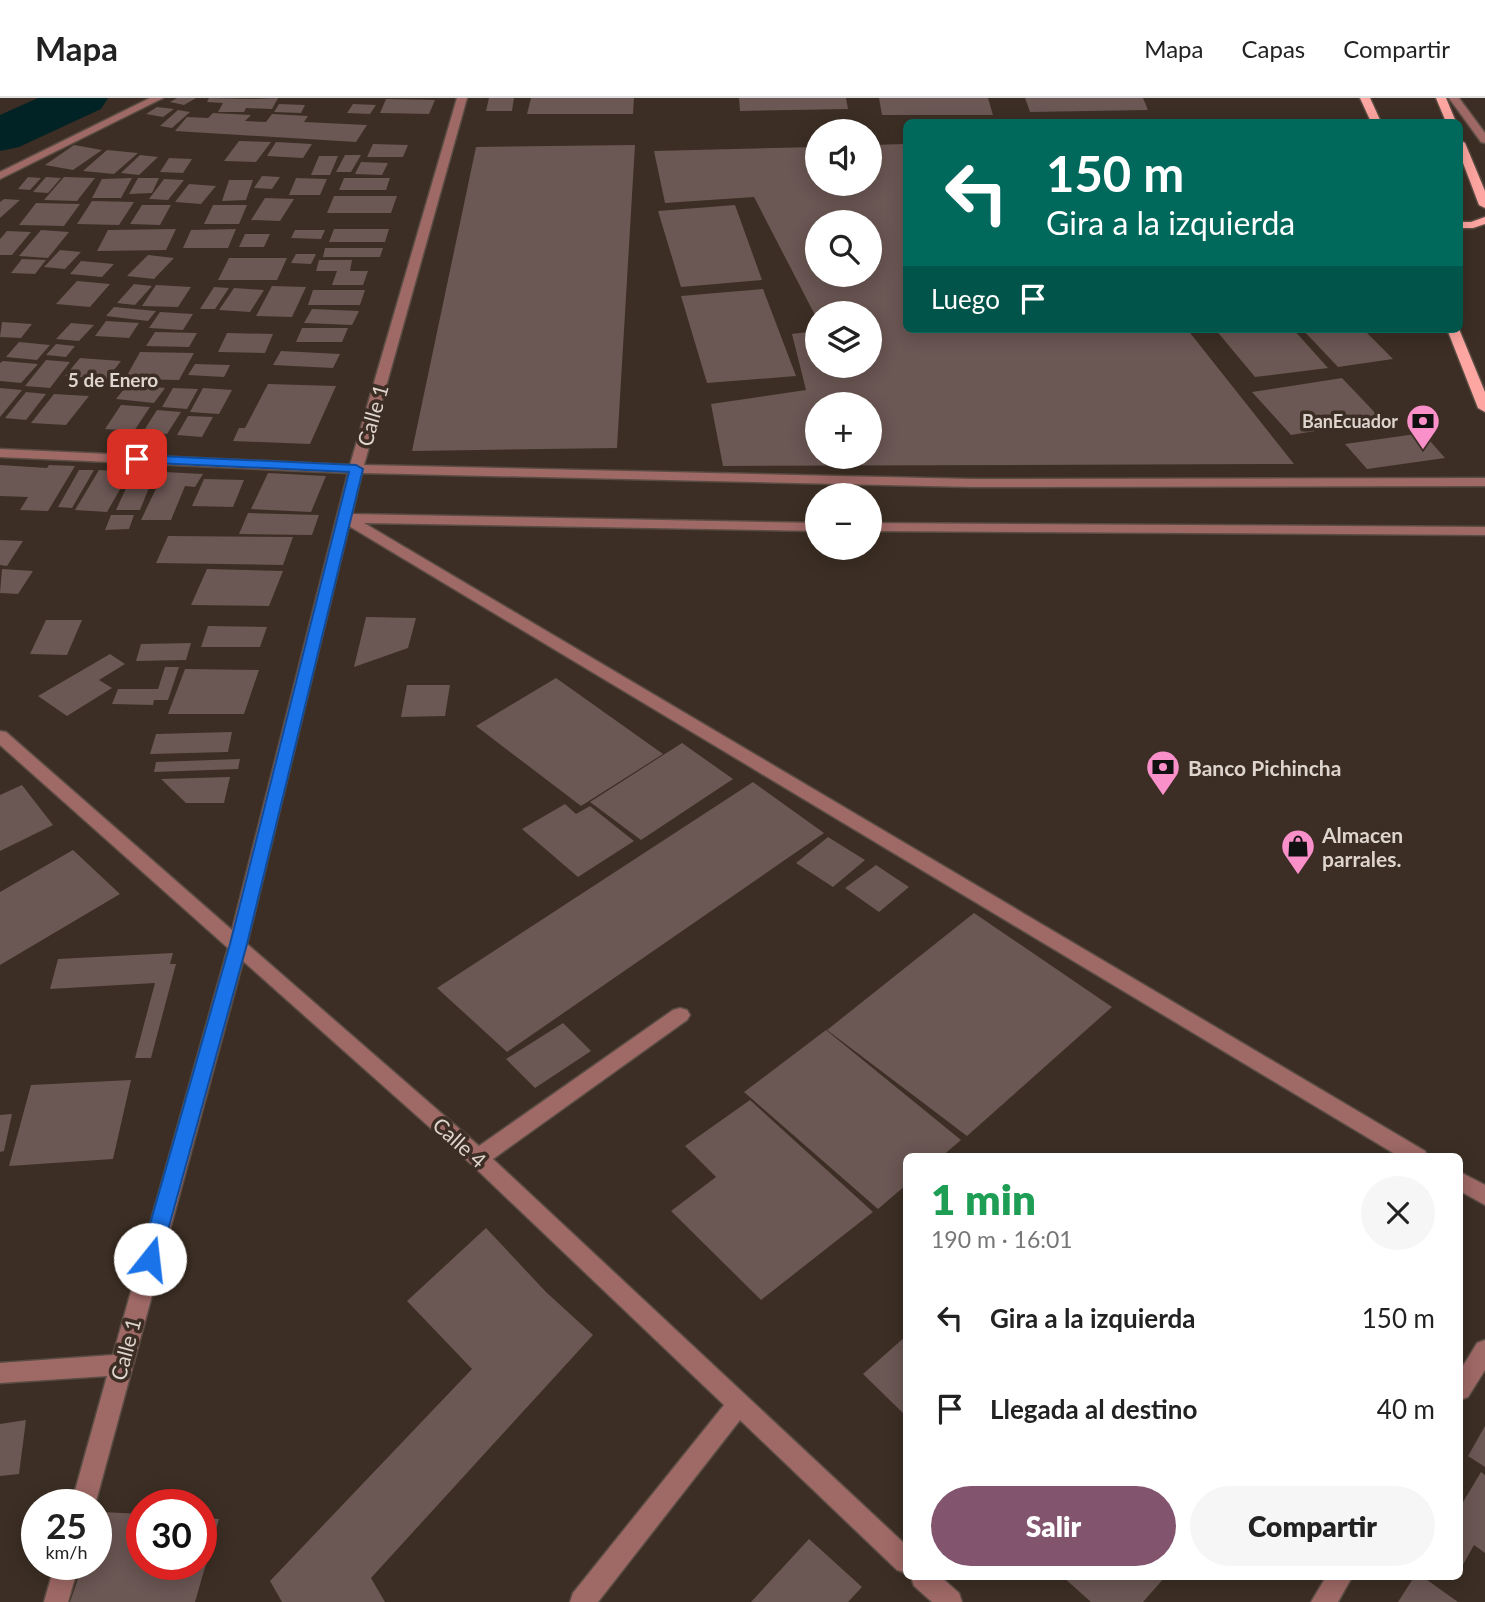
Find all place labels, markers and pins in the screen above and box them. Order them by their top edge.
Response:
bank icon: BanEcuador [1404,402,1442,451]
place label: BanEcuador [1302,410,1398,432]
pin [107,429,167,489]
bank icon: Banco Pichincha [1144,748,1182,797]
place label: Banco Pichincha [1188,755,1341,780]
place label: Almacen parrales. [1321,822,1403,871]
shop icon: Almacen parrales. [1279,827,1317,876]

